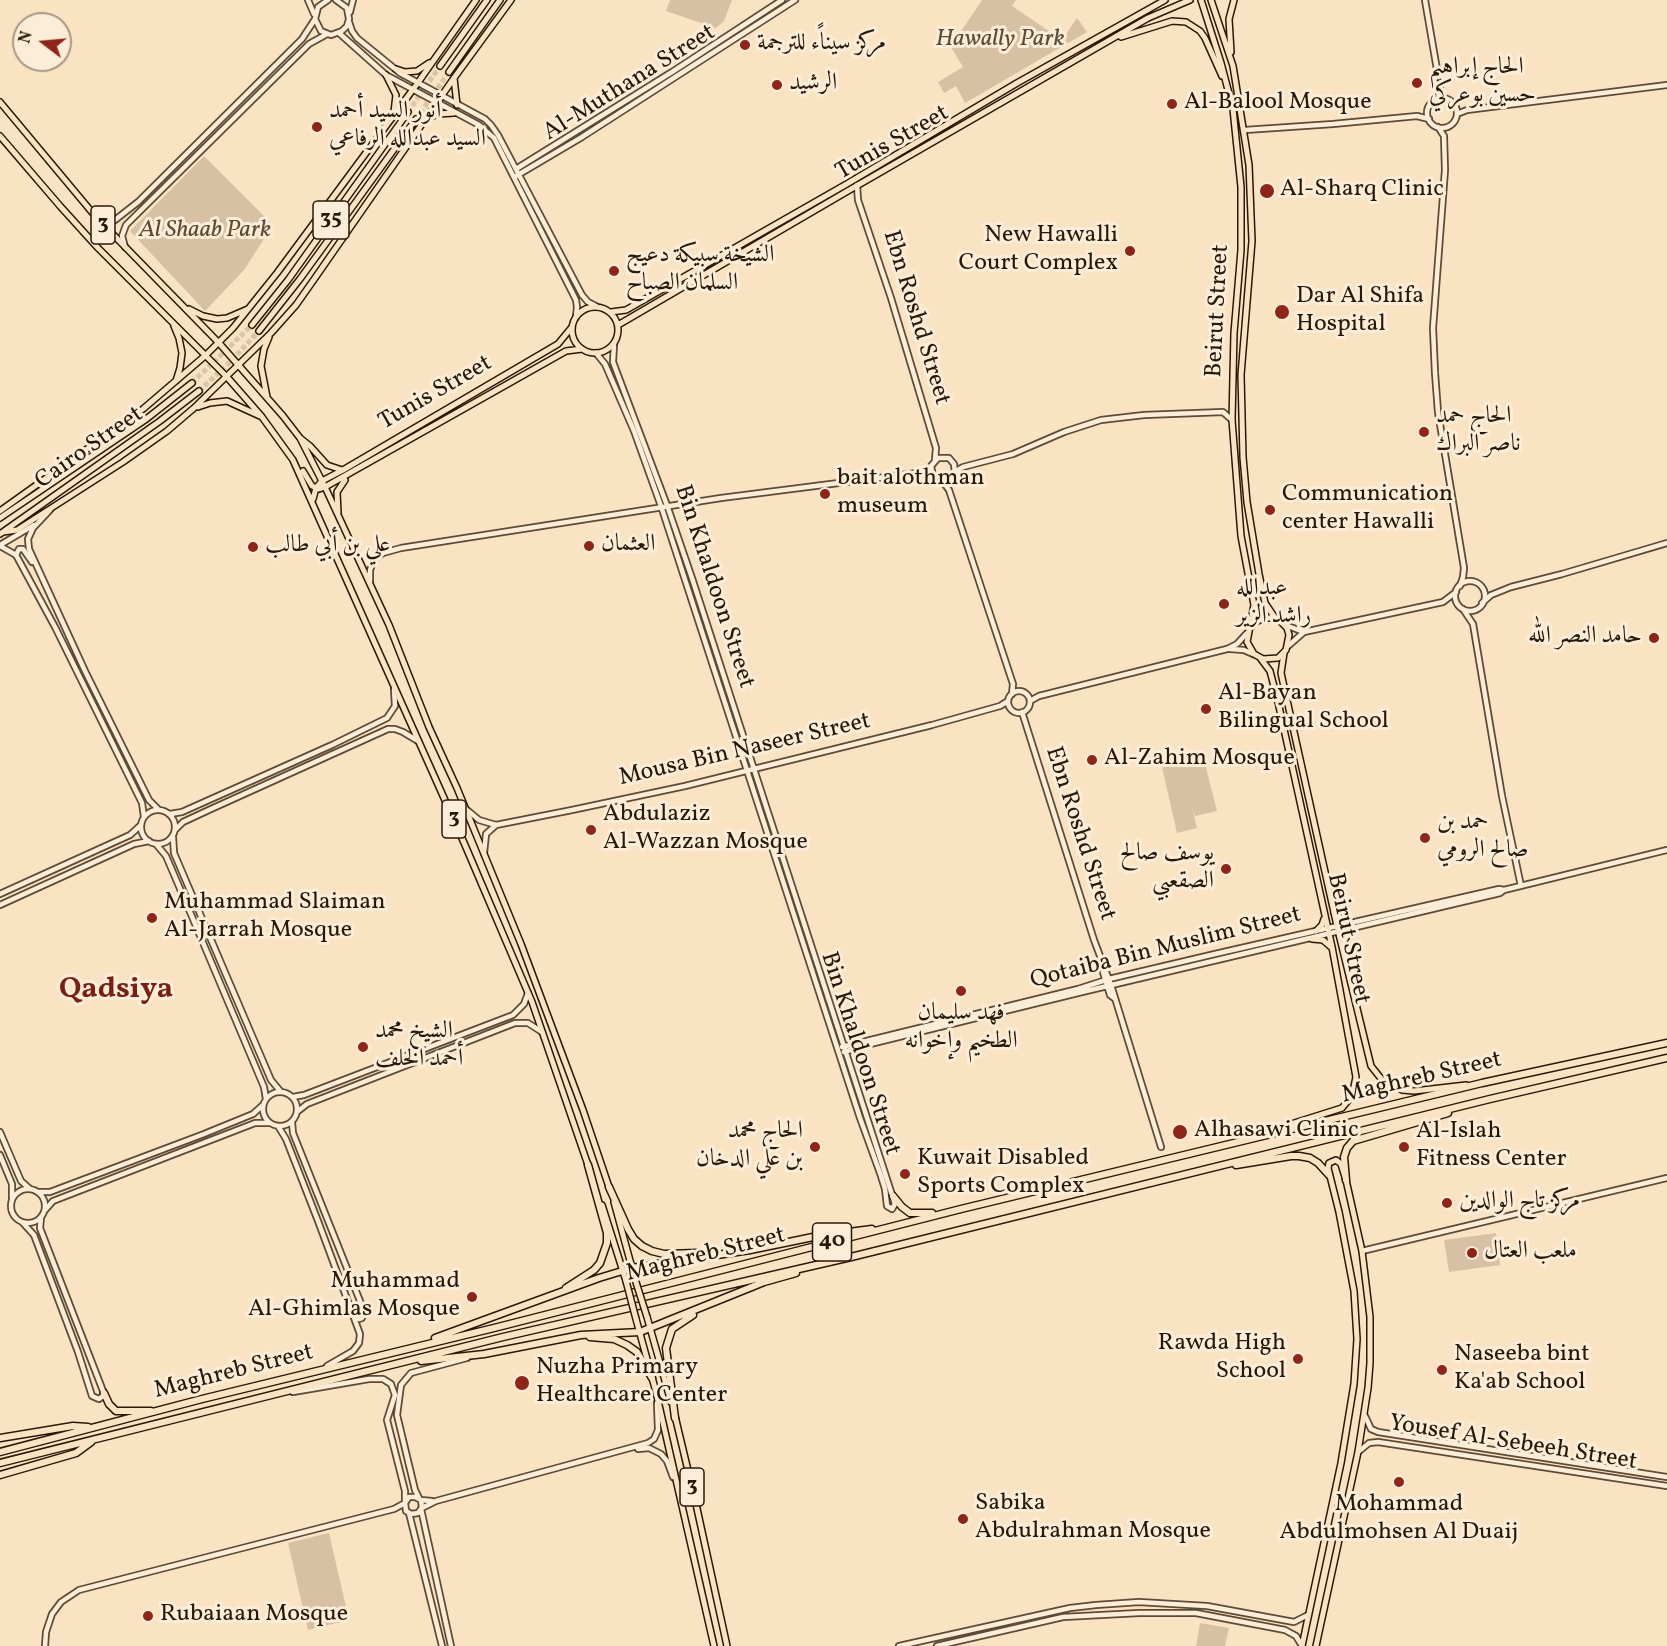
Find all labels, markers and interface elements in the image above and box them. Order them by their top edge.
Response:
north arrow [12,12,72,72]
street label: Al-Muthana Street [539,19,721,149]
park label: Hawally Park [935,27,1065,55]
text: N [14,29,39,46]
place label: مركز سيناًء للترجمة [757,31,886,59]
marker: مركز سيناًء للترجمة [738,38,752,52]
place label: الحاج إبراهيم حسين بوعركي [1429,55,1536,111]
place label: الرشيد [789,71,837,99]
marker: الحاج إبراهيم حسين بوعركي [1410,76,1424,90]
marker: الرشيد [770,78,784,92]
place label: Al-Balool Mosque [1184,90,1372,118]
marker: Al-Balool Mosque [1165,97,1179,111]
place label: أنور السيد أحمد السيد عبدالله الرفاعي [329,99,486,155]
street label: Tunis Street [831,100,955,188]
marker: أنور السيد أحمد السيد عبدالله الرفاعي [310,120,324,134]
place label: Al-Sharq Clinic [1280,177,1444,205]
marker: Al-Sharq Clinic [1258,182,1276,200]
road number: 35 [313,201,349,239]
road number: 3 [91,206,115,244]
park label: Al Shaab Park [139,218,271,246]
place label: New Hawalli Court Complex [958,223,1118,279]
street label: Ebn Roshd Street [875,227,955,409]
place label: الشيخة سبيكة دعيج السلمان الصباح [626,243,774,299]
marker: New Hawalli Court Complex [1123,244,1137,258]
street label: Beirut Street [1201,244,1237,378]
marker: الشيخة سبيكة دعيج السلمان الصباح [607,264,621,278]
place label: Dar Al Shifa Hospital [1296,284,1424,340]
marker: Dar Al Shifa Hospital [1273,303,1291,321]
street label: Tunis Street [374,350,498,438]
street label: Cairo Street [30,401,150,497]
place label: الحاج حمد ناصر البراك [1436,404,1520,460]
marker: الحاج حمد ناصر البراك [1417,425,1431,439]
place label: bait alothman museum [837,466,985,522]
street label: Bin Khaldoon Street [667,482,759,692]
place label: Communication center Hawalli [1282,482,1453,538]
marker: bait alothman museum [818,487,832,501]
marker: Communication center Hawalli [1263,503,1277,517]
place label: العثمان [601,532,655,560]
place label: علي بن أبي طالب [265,533,390,561]
marker: العثمان [582,539,596,553]
marker: علي بن أبي طالب [246,540,260,554]
place label: عبدالله راشد الزير [1236,576,1311,632]
marker: عبدالله راشد الزير [1217,597,1231,611]
place label: حامد النصر الله [1528,624,1642,652]
marker: حامد النصر الله [1647,631,1661,645]
place label: Al-Bayan Bilingual School [1218,681,1389,737]
marker: Al-Bayan Bilingual School [1199,702,1213,716]
street label: Mousa Bin Naseer Street [617,708,873,794]
street label: Ebn Roshd Street [1037,743,1121,925]
place label: Al-Zahim Mosque [1104,746,1295,774]
marker: Al-Zahim Mosque [1085,753,1099,767]
road number: 3 [442,800,466,838]
place label: Abdulaziz Al-Wazzan Mosque [603,802,808,858]
place label: حمد بن صالح الرومي [1437,810,1528,866]
marker: Abdulaziz Al-Wazzan Mosque [584,823,598,837]
marker: حمد بن صالح الرومي [1418,831,1432,845]
place label: يوسف صالح الصقعبي [1120,841,1214,897]
marker: يوسف صالح الصقعبي [1219,862,1233,876]
street label: Beirut Street [1319,871,1375,1007]
place label: Muhammad Slaiman Al-Jarrah Mosque [164,890,386,946]
street label: Qotaiba Bin Muslim Street [1028,901,1304,997]
marker: Muhammad Slaiman Al-Jarrah Mosque [145,911,159,925]
street label: Bin Khaldoon Street [813,949,905,1159]
district label: Qadsiya [59,973,173,1009]
marker: فهد سليمان الطخيم وإخوانه [954,984,968,998]
place label: فهد سليمان الطخيم وإخوانه [904,1001,1018,1057]
place label: الشيخ محمد أحمد الخلف [375,1019,463,1075]
marker: الشيخ محمد أحمد الخلف [356,1040,370,1054]
street label: Maghreb Street [1339,1047,1505,1111]
place label: Alhasawi Clinic [1194,1118,1359,1146]
place label: الحاج محمد بن علي الدخان [696,1119,803,1175]
place label: Al-Islah Fitness Center [1416,1119,1566,1175]
marker: Alhasawi Clinic [1171,1123,1189,1141]
marker: الحاج محمد بن علي الدخان [808,1140,822,1154]
marker: Al-Islah Fitness Center [1397,1140,1411,1154]
place label: Kuwait Disabled Sports Complex [917,1146,1089,1202]
marker: Kuwait Disabled Sports Complex [898,1167,912,1181]
place label: مركز تاج الوالدين [1459,1189,1580,1217]
marker: مركز تاج الوالدين [1440,1196,1454,1210]
street label: Maghreb Street [623,1222,789,1290]
road number: 40 [812,1223,852,1261]
place label: ملعب العتال [1484,1239,1577,1267]
marker: ملعب العتال [1465,1246,1479,1260]
place label: Muhammad Al-Ghimlas Mosque [248,1269,460,1325]
marker: Muhammad Al-Ghimlas Mosque [465,1290,479,1304]
place label: Rawda High School [1158,1331,1286,1387]
street label: Maghreb Street [151,1339,317,1407]
place label: Naseeba bint Ka'ab School [1454,1342,1590,1398]
marker: Rawda High School [1291,1352,1305,1366]
place label: Nuzha Primary Healthcare Center [536,1355,727,1411]
marker: Naseeba bint Ka'ab School [1435,1363,1449,1377]
marker: Nuzha Primary Healthcare Center [513,1374,531,1392]
street label: Yousef Al-Sebeeh Street [1387,1410,1639,1478]
road number: 3 [680,1468,704,1506]
marker: Mohammad Abdulmohsen Al Duaij [1392,1475,1406,1489]
place label: Sabika Abdulrahman Mosque [975,1491,1211,1547]
place label: Mohammad Abdulmohsen Al Duaij [1280,1492,1518,1548]
marker: Sabika Abdulrahman Mosque [956,1512,970,1526]
place label: Rubaiaan Mosque [160,1602,348,1630]
marker: Rubaiaan Mosque [141,1609,155,1623]

